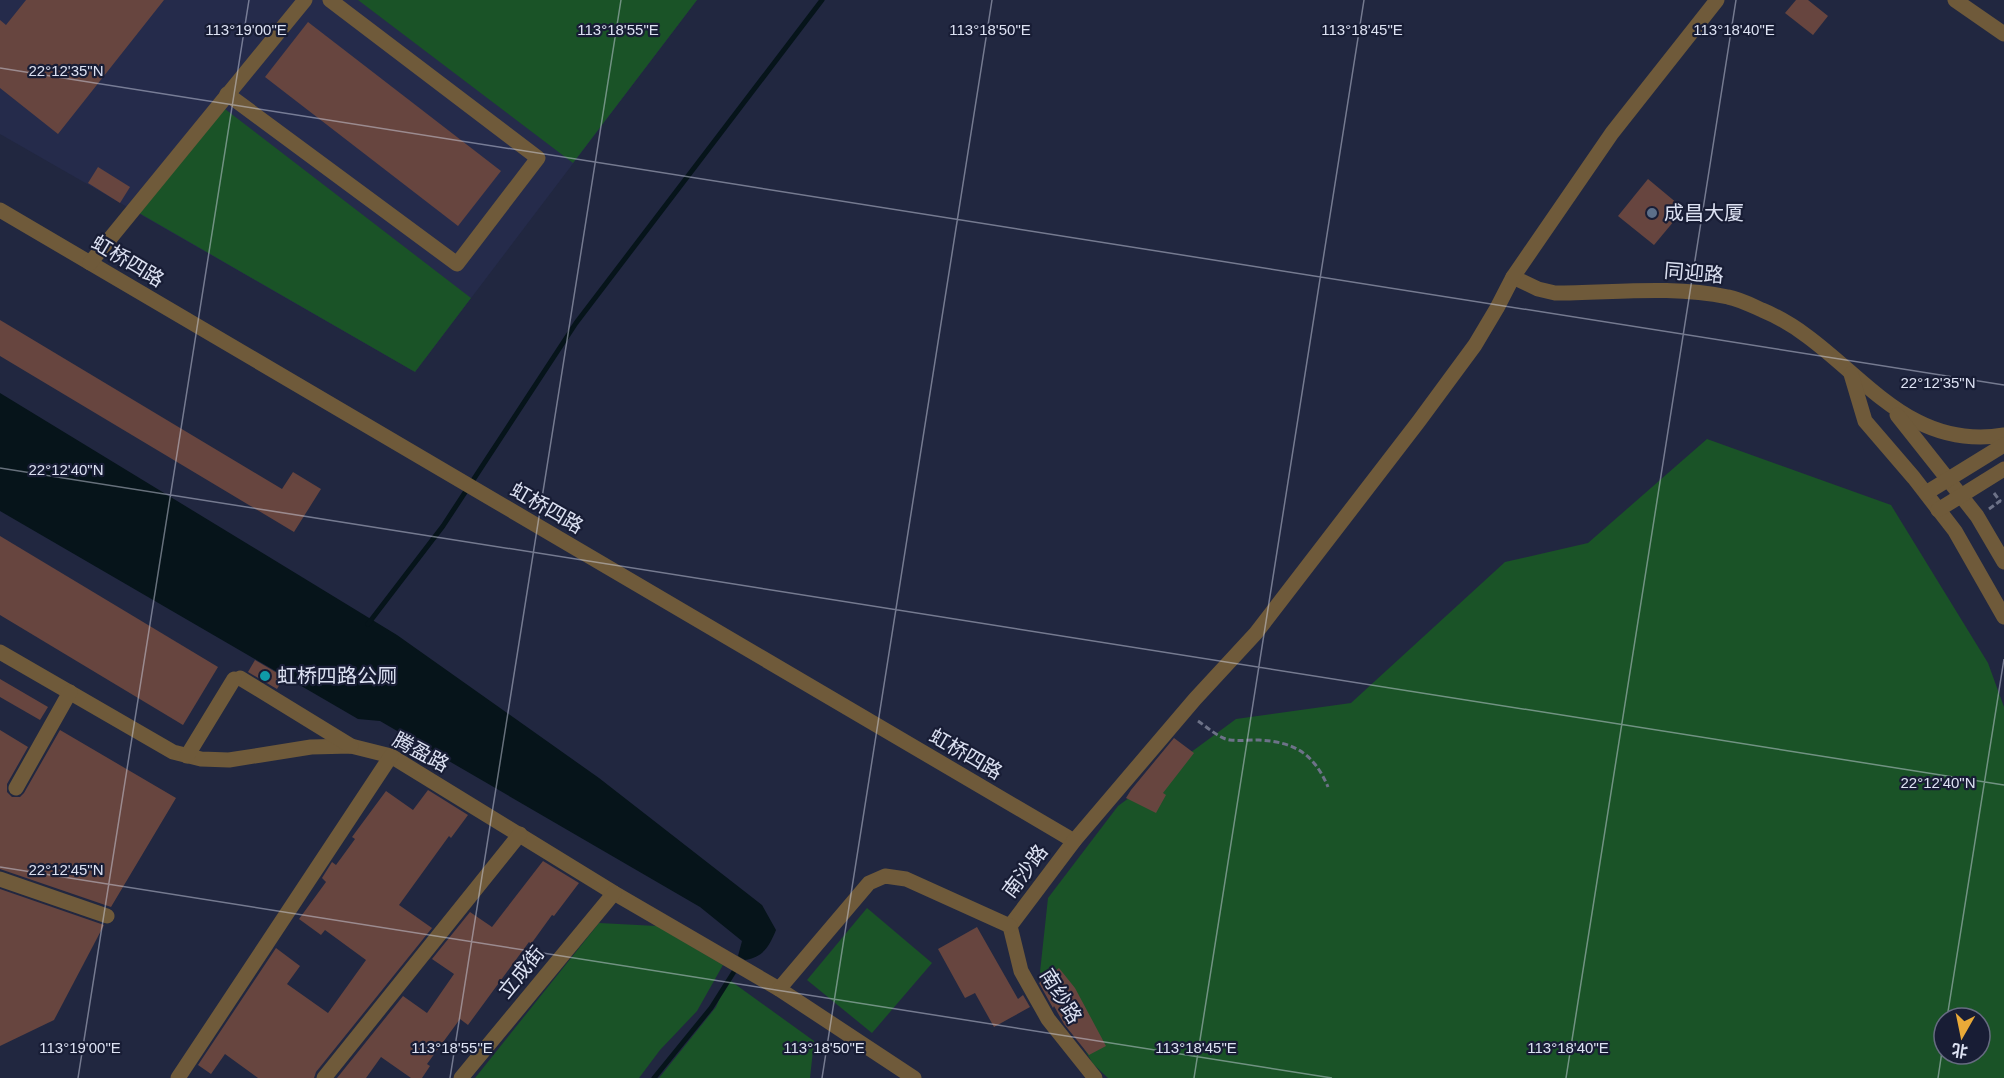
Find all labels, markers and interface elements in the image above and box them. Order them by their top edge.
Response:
text: 113°19'00"E [205,21,287,38]
text: 113°18'55"E [577,21,659,38]
text: 113°18'50"E [949,21,1031,38]
text: 113°18'45"E [1321,21,1403,38]
text: 113°18'40"E [1693,21,1775,38]
text: 22°12'35"N [28,62,104,79]
place label: 成昌大厦 [1664,202,1744,224]
marker: 成昌大厦 [1645,206,1659,220]
street label: 虹桥四路 [88,231,168,291]
street label: 同迎路 [1663,259,1725,287]
text: 22°12'35"N [1900,374,1976,391]
text: 22°12'40"N [28,461,104,478]
street label: 虹桥四路 [507,478,587,538]
place label: 虹桥四路公厕 [277,665,397,687]
marker: 虹桥四路公厕 [258,669,272,683]
street label: 虹桥四路 [926,724,1006,784]
street label: 腾盈路 [389,728,453,776]
text: 22°12'40"N [1900,774,1976,791]
street label: 南沙路 [998,840,1052,902]
text: 22°12'45"N [28,861,104,878]
street label: 立成街 [494,942,548,1002]
street label: 南纱路 [1036,965,1086,1027]
north arrow [1932,1006,1992,1066]
text: 113°19'00"E [39,1039,121,1056]
text: 113°18'55"E [411,1039,493,1056]
text: 113°18'50"E [783,1039,865,1056]
text: 113°18'45"E [1155,1039,1237,1056]
text: 113°18'40"E [1527,1039,1609,1056]
text: 北 [1950,1041,1969,1060]

